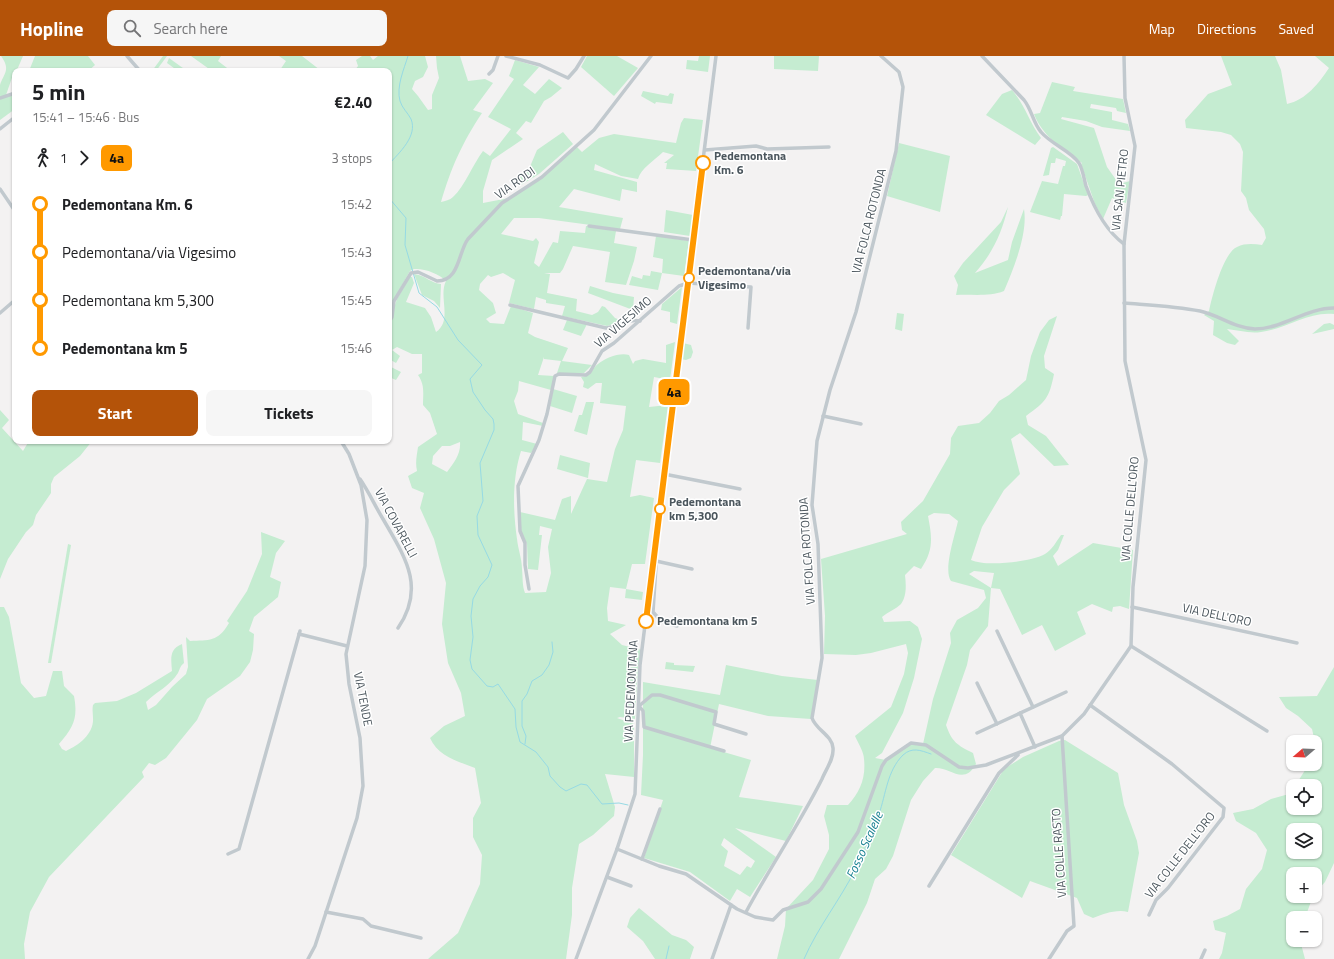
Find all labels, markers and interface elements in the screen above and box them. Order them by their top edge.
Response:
search box [107,10,387,46]
text: Hopline [20,14,83,43]
icon: search [121,17,143,39]
text: Search here [153,17,228,40]
text: Map [1149,18,1175,39]
text: Directions [1197,18,1256,39]
text: Saved [1278,18,1314,39]
text: 5 min [32,75,85,109]
text: €2.40 [335,91,372,114]
text: 15:41 – 15:46 · Bus [32,107,139,127]
place label: Pedemontana Km. 6 [714,146,786,179]
icon: walk [32,147,54,169]
icon: forward [73,147,95,169]
text: 4a [109,147,124,168]
text: 1 [60,148,67,168]
text: 3 stops [331,148,372,168]
street label: VIA SAN PIETRO [1106,148,1133,232]
marker: Pedemontana Km. 6 [695,155,711,171]
street label: VIA RODI [491,162,539,203]
street label: VIA FOLCA ROTONDA [846,166,891,275]
text: Pedemontana Km. 6 [62,193,193,216]
text: 15:42 [340,194,372,214]
text: Pedemontana/via Vigesimo [62,241,236,264]
text: 15:43 [340,242,372,262]
place label: Pedemontana/via Vigesimo [698,261,791,294]
marker: Pedemontana/via Vigesimo [683,272,695,284]
text: Pedemontana km 5,300 [62,289,214,312]
text: 15:45 [340,290,372,310]
street label: VIA VIGESIMO [590,291,656,352]
text: Pedemontana km 5 [62,337,188,360]
text: 15:46 [340,338,372,358]
line badge: 4a [656,379,692,405]
text: 4a [667,381,682,402]
button: Start [32,390,198,436]
button: Tickets [206,390,372,436]
street label: VIA COLLE DELL'ORO [1115,456,1144,562]
street label: VIA COVARELLI [370,485,423,561]
place label: Pedemontana km 5,300 [669,492,741,525]
street label: VIA FOLCA ROTONDA [793,497,820,605]
marker: Pedemontana km 5,300 [654,503,666,515]
street label: VIA DELL'ORO [1181,598,1254,631]
place label: Pedemontana km 5 [657,611,758,630]
marker: Pedemontana km 5 [638,613,654,629]
street label: VIA PEDEMONTANA [618,639,643,742]
street label: VIA TENDE [349,670,378,728]
north arrow [1286,735,1322,771]
map controls [1286,735,1322,947]
button: locate [1286,779,1322,815]
water label: Fosso Scalelle [840,807,888,882]
street label: VIA COLLE DELL'ORO [1140,807,1220,902]
street label: VIA COLLE RASTO [1046,808,1071,898]
button: layers [1286,823,1322,859]
button: + [1286,867,1322,903]
button: − [1286,911,1322,947]

